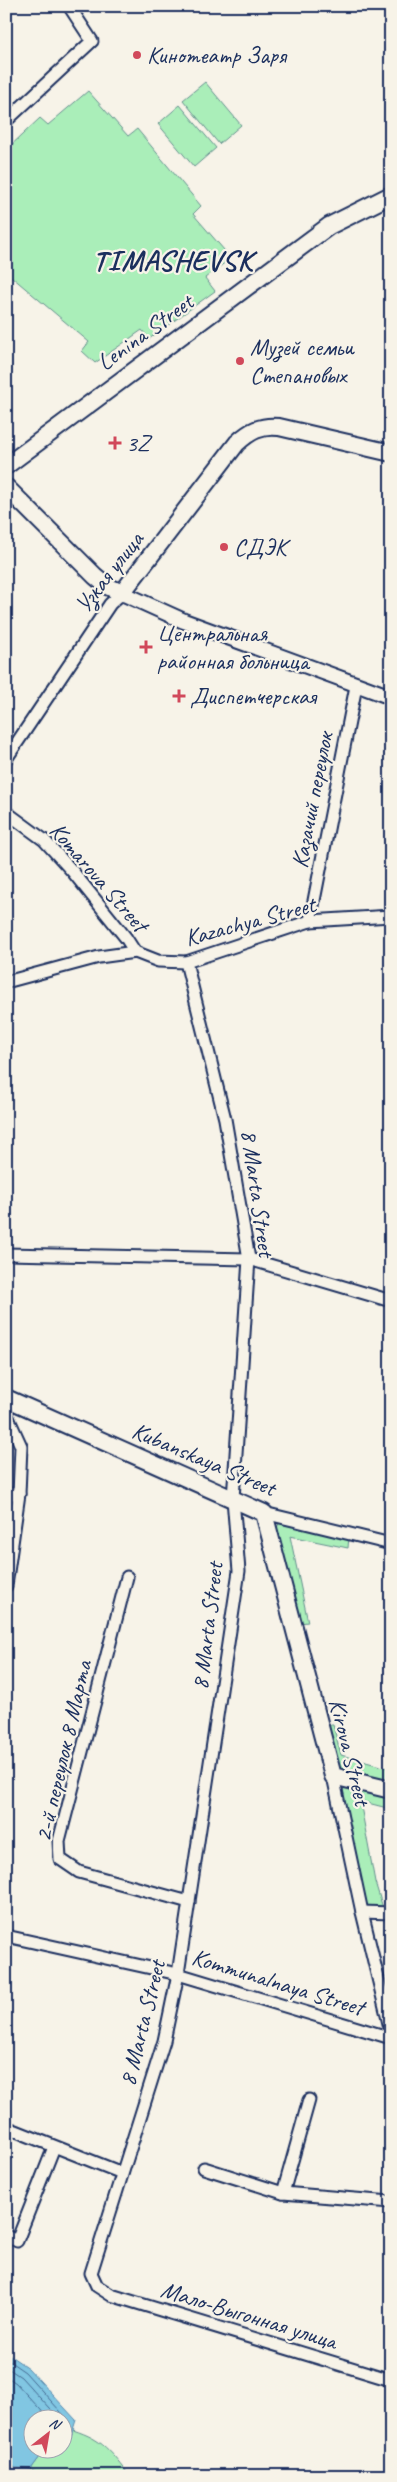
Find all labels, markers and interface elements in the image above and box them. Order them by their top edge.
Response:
place label: Кинотеатр Заря [147,40,288,70]
marker: Кинотеатр Заря [131,49,143,61]
district label: TIMASHEVSK [93,242,258,279]
street label: Lenina Street [91,286,201,377]
place label: Музей семьи Степановых [250,332,355,390]
marker: Музей семьи Степановых [234,355,246,367]
place label: 3Z [126,428,153,458]
marker: 3Z [108,436,122,450]
street label: Узкая улица [68,524,152,619]
place label: СДЭК [234,532,292,562]
marker: СДЭК [218,541,230,553]
place label: Центральная районная больница [157,618,311,676]
marker: Центральная районная больница [139,640,153,654]
place label: Диспетчерская [190,681,318,711]
marker: Диспетчерская [172,689,186,703]
street label: Казачий переулок [284,728,341,870]
street label: Komarova Street [43,816,157,940]
street label: Kazachya Street [182,889,320,953]
street label: 8 Marta Street [234,1127,282,1261]
street label: Kubanskaya Street [128,1415,282,1504]
street label: 8 Marta Street [184,1559,230,1691]
street label: 2-й переулок 8 Марта [28,1656,99,1844]
street label: Kirova Street [322,1695,378,1811]
street label: Kommunalnaya Street [188,1942,370,2023]
street label: 8 Marta Street [112,1955,173,2089]
street label: Мало-Выгонная улица [158,2274,342,2357]
north arrow [22,2410,72,2460]
text: N [46,2414,65,2434]

